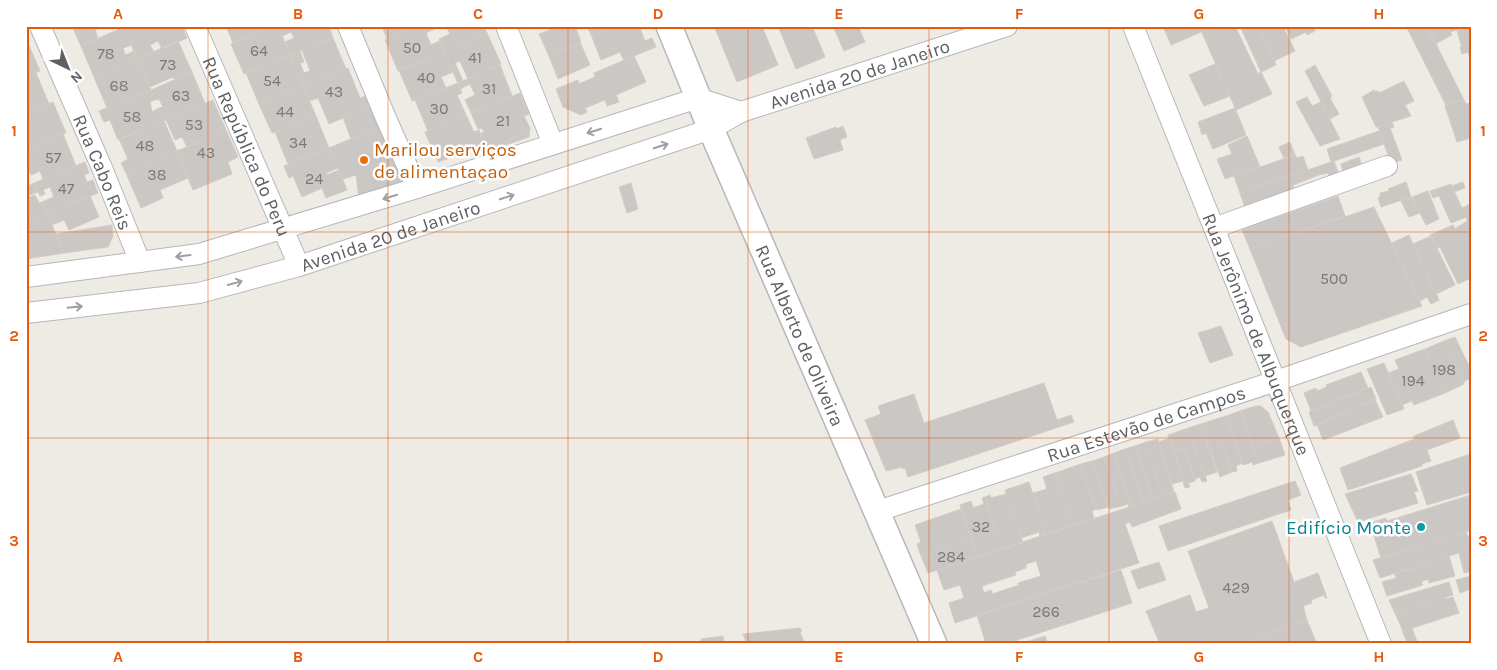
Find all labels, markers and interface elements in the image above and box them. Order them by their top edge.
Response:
text: A [113,4,123,23]
text: B [293,4,303,23]
text: C [473,4,483,23]
text: D [653,4,664,23]
text: E [834,4,844,23]
text: F [1015,4,1024,23]
text: G [1194,4,1204,23]
text: H [1373,4,1385,23]
street label: Avenida 20 de Janeiro [767,35,953,114]
house number: 50 [403,38,421,57]
house number: 64 [250,41,268,60]
north arrow [42,42,92,92]
house number: 78 [97,44,115,63]
house number: 41 [468,48,482,67]
street label: Rua República do Peru [197,53,295,240]
house number: 73 [160,55,176,74]
text: N [67,67,86,87]
house number: 40 [417,68,435,87]
house number: 54 [263,71,281,90]
house number: 68 [110,76,129,95]
house number: 31 [482,79,496,98]
house number: 43 [325,82,343,101]
house number: 63 [172,86,190,105]
house number: 30 [430,99,448,118]
house number: 44 [276,102,294,121]
house number: 58 [123,107,141,126]
street label: Rua Cabo Reis [68,111,136,234]
house number: 21 [496,111,510,130]
house number: 53 [185,115,203,134]
text: 1 [11,121,17,140]
text: 1 [1480,121,1486,140]
one-way arrow [587,127,603,137]
house number: 34 [289,133,307,152]
house number: 48 [136,136,154,155]
place label: Marilou serviços de alimentaçao [374,139,517,183]
one-way arrow [653,141,668,150]
house number: 43 [197,143,215,162]
house number: 57 [45,148,62,167]
marker: Marilou serviços de alimentaçao [358,154,370,166]
house number: 38 [147,165,167,184]
house number: 24 [305,169,323,188]
house number: 47 [58,179,75,198]
one-way arrow [382,192,398,202]
one-way arrow [498,192,514,201]
street label: Avenida 20 de Janeiro [298,196,483,277]
street label: Rua Jerônimo de Albuquerque [1197,210,1314,459]
street label: Rua Alberto de Oliveira [750,242,848,430]
one-way arrow [176,251,192,261]
house number: 500 [1320,269,1348,288]
one-way arrow [227,278,243,288]
one-way arrow [66,302,82,312]
text: 2 [9,326,19,345]
text: 2 [1478,326,1488,345]
house number: 198 [1432,360,1456,379]
house number: 194 [1401,371,1425,390]
street label: Rua Estevão de Campos [1044,382,1248,467]
house number: 32 [972,517,990,536]
place label: Edifício Monte [1286,517,1411,539]
marker: Edifício Monte [1415,521,1427,533]
text: 3 [9,531,19,550]
text: 3 [1478,531,1488,550]
house number: 284 [937,547,965,566]
house number: 429 [1222,578,1250,597]
house number: 266 [1032,602,1060,621]
text: A [113,647,123,666]
text: B [293,647,303,666]
text: C [473,647,483,666]
text: D [653,647,664,666]
text: E [834,647,844,666]
text: F [1015,647,1024,666]
text: G [1194,647,1204,666]
text: H [1373,647,1385,666]

